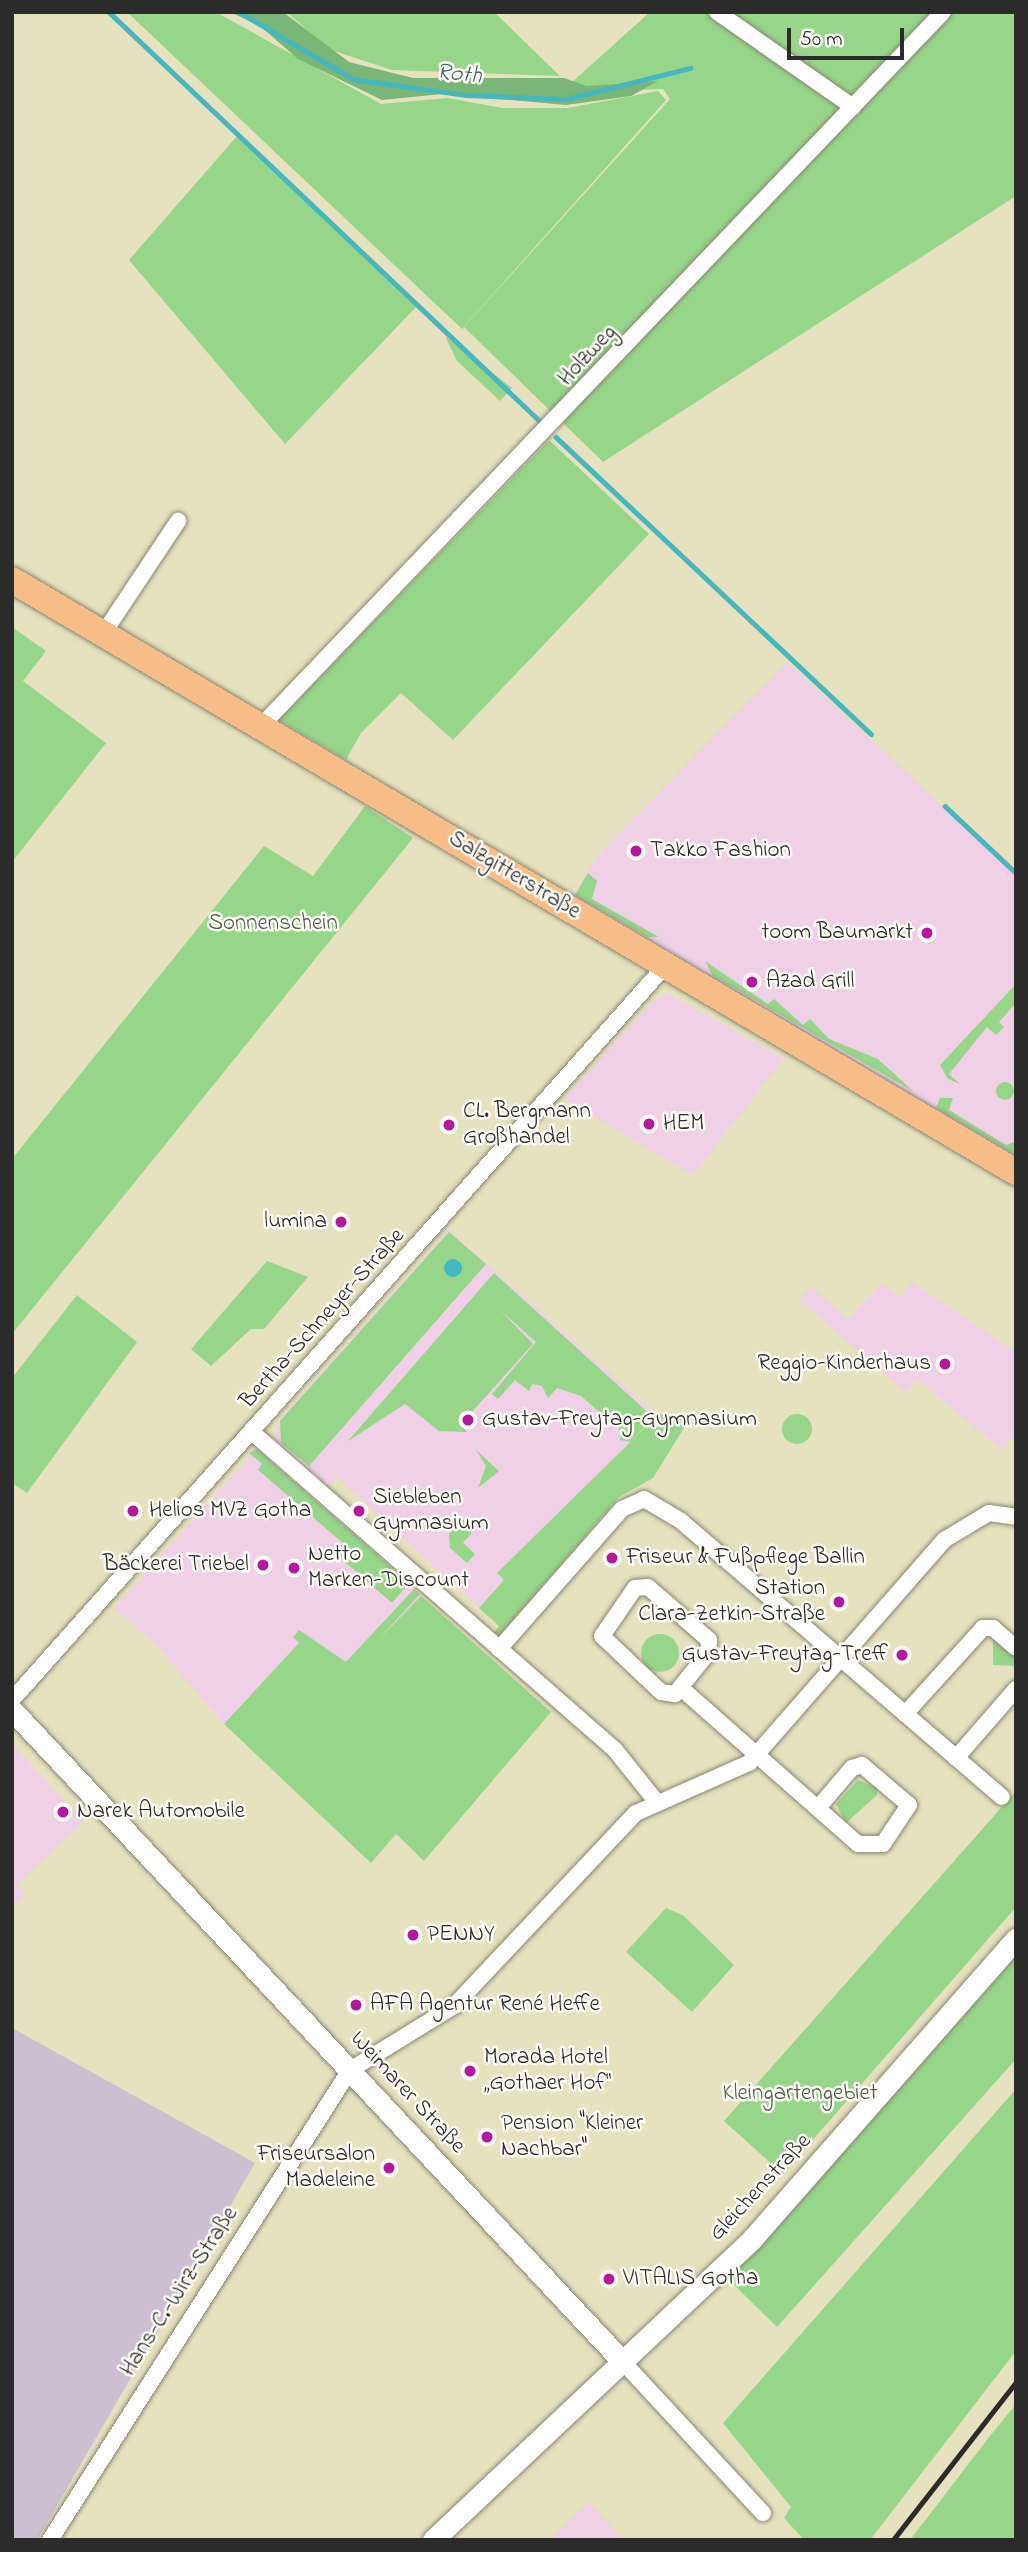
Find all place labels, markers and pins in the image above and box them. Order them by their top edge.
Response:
place label: Takko Fashion [650,837,791,865]
marker: Takko Fashion [628,843,644,859]
place label: toom Baumarkt [762,919,913,947]
marker: toom Baumarkt [919,925,935,941]
place label: Azad Grill [766,968,854,996]
marker: Azad Grill [744,974,760,990]
place label: CL. Bergmann Großhandel [463,1098,591,1152]
place label: HEM [663,1110,704,1138]
marker: HEM [641,1116,657,1132]
marker: CL. Bergmann Großhandel [441,1117,457,1133]
place label: lumina [264,1208,327,1236]
marker: lumina [333,1214,349,1230]
place label: Reggio-Kinderhaus [757,1350,931,1378]
marker: Reggio-Kinderhaus [937,1356,953,1372]
place label: Gustav-Freytag-Gymnasium [482,1406,757,1434]
marker: Gustav-Freytag-Gymnasium [460,1412,476,1428]
place label: Siebleben Gymnasium [373,1484,489,1538]
place label: Helios MVZ Gotha [149,1497,311,1525]
marker: Helios MVZ Gotha [123,1501,143,1521]
marker: Siebleben Gymnasium [351,1503,367,1519]
place label: Netto Marken-Discount [308,1541,469,1595]
place label: Friseur & Fußpflege Ballin [626,1544,865,1572]
marker: Friseur & Fußpflege Ballin [604,1550,620,1566]
place label: Bäckerei Triebel [103,1551,249,1579]
marker: Bäckerei Triebel [255,1557,271,1573]
marker: Netto Marken-Discount [286,1560,302,1576]
place label: Station Clara-Zetkin-Straße [638,1575,825,1629]
marker: Station Clara-Zetkin-Straße [831,1594,847,1610]
place label: Gustav-Freytag-Treff [682,1641,888,1669]
marker: Gustav-Freytag-Treff [894,1647,910,1663]
place label: Narek Automobile [77,1798,245,1826]
marker: Narek Automobile [55,1804,71,1820]
place label: PENNY [427,1921,494,1949]
marker: PENNY [405,1927,421,1943]
place label: AFA Agentur René Heffe [370,1991,600,2019]
marker: AFA Agentur René Heffe [348,1997,364,2013]
place label: Morada Hotel „Gothaer Hof“ [484,2044,611,2098]
marker: Morada Hotel „Gothaer Hof“ [462,2063,478,2079]
place label: Pension "Kleiner Nachbar" [501,2110,643,2164]
marker: Pension "Kleiner Nachbar" [479,2129,495,2145]
place label: Friseursalon Madeleine [257,2141,375,2195]
marker: Friseursalon Madeleine [381,2160,397,2176]
place label: VITALIS Gotha [623,2265,758,2293]
marker: VITALIS Gotha [601,2271,617,2287]

